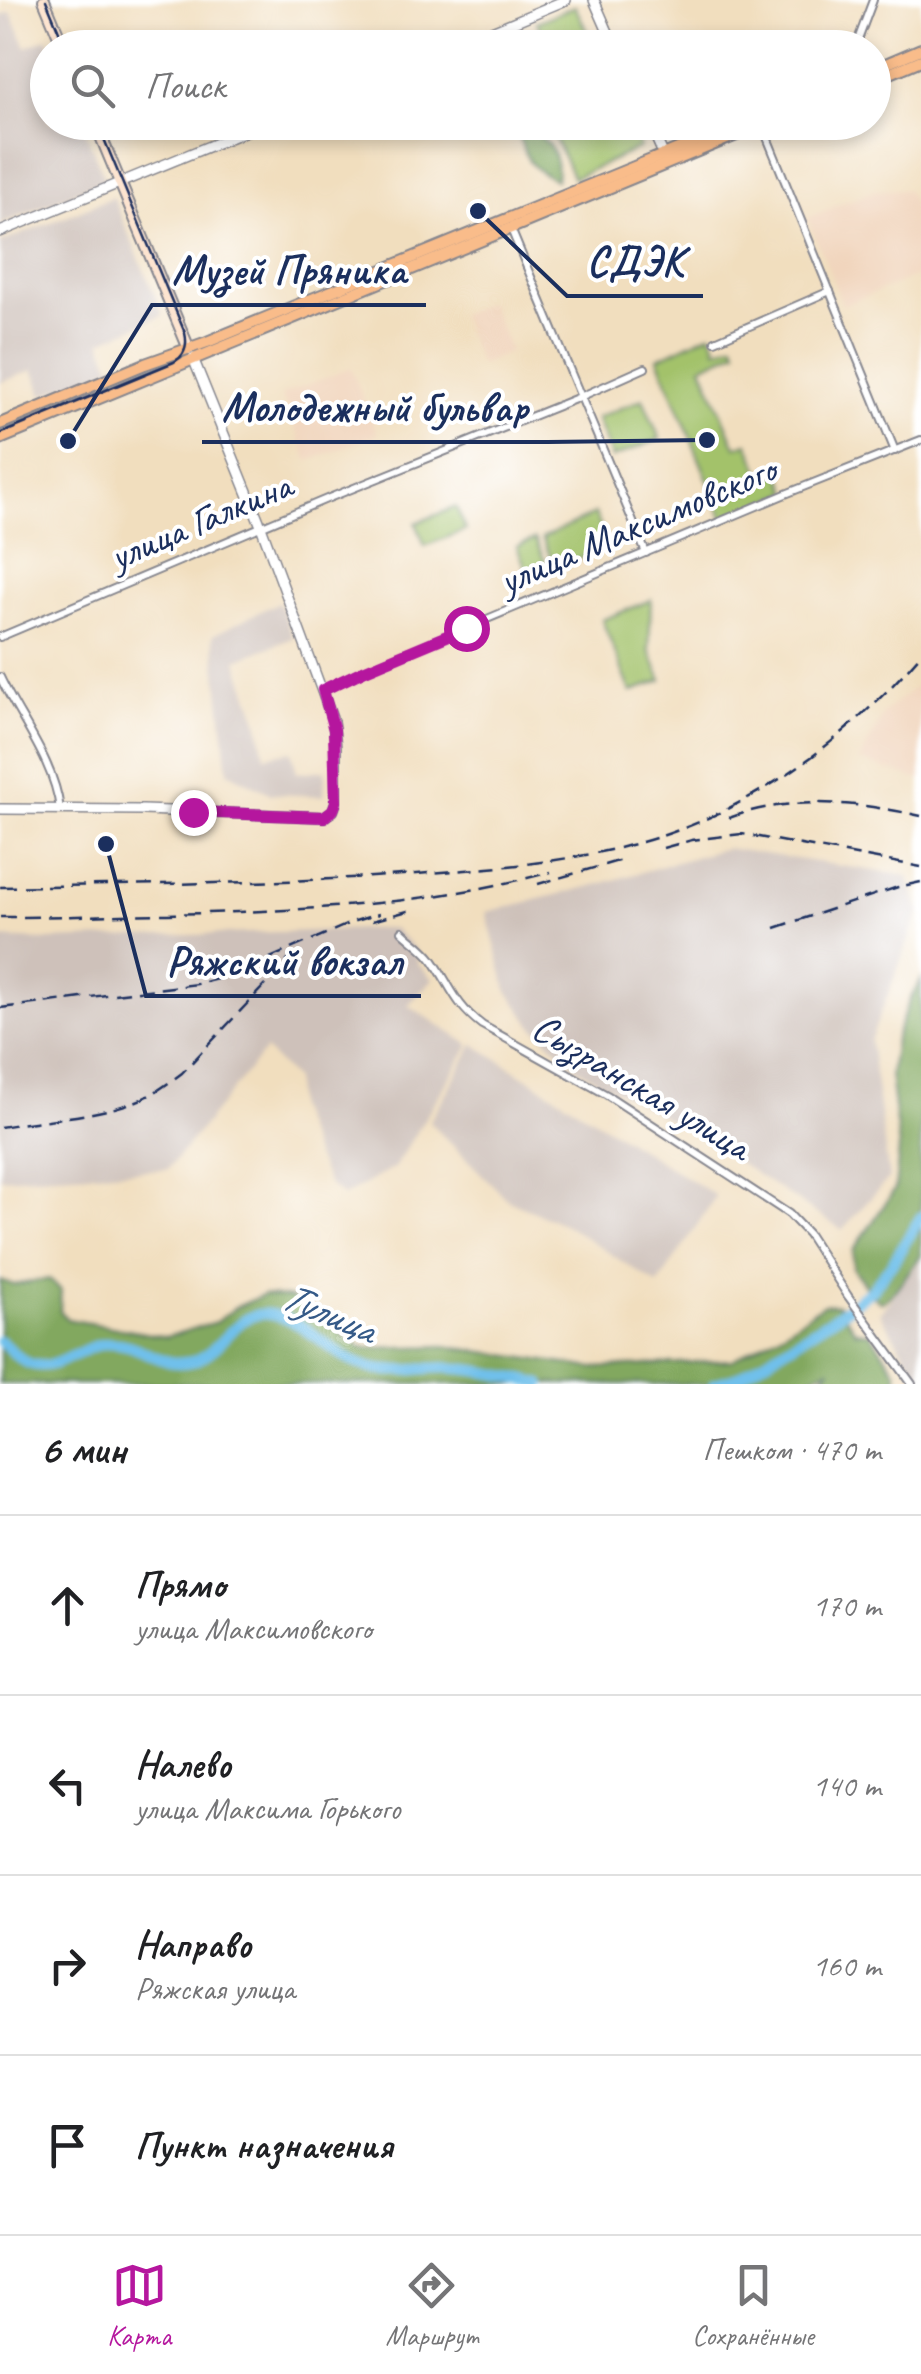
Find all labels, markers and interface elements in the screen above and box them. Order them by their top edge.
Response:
search box [30,30,891,140]
icon: search [65,58,120,113]
text: Поиск [145,62,225,109]
callout: СДЭК [567,224,703,296]
callout: Музей Пряника [152,233,426,305]
text: СДЭК [587,235,692,288]
text: Музей Пряника [172,244,410,298]
callout: Молодежный бульвар [202,370,548,442]
text: Молодежный бульвар [222,381,531,434]
street label: улица Максимовского [490,443,787,607]
street label: улица Галкина [100,459,302,582]
route start [444,606,490,652]
route end [171,790,217,836]
callout: Ряжский вокзал [146,924,421,996]
text: Ряжский вокзал [167,935,404,988]
street label: Сызранская улица [523,1002,763,1173]
water label: Тулица [273,1269,388,1358]
text: 6 мин [40,1423,126,1476]
text: Пешком · 470 m [702,1429,881,1470]
text: Прямо [135,1561,225,1608]
icon: ahead [40,1578,95,1633]
text: 170 m [812,1585,881,1626]
text: улица Максимовского [135,1608,372,1649]
text: Налево [135,1741,231,1788]
icon: left [40,1758,95,1813]
text: 140 m [812,1765,881,1806]
text: улица Максима Горького [135,1788,400,1829]
text: Направо [135,1921,251,1968]
icon: right [40,1938,95,1993]
text: 160 m [812,1945,881,1986]
text: Ряжская улица [135,1968,295,2009]
icon: arrive [40,2118,95,2173]
text: Пункт назначения [135,2122,392,2169]
tab: Карта [107,2258,171,2353]
tab: Маршрут [386,2258,478,2353]
tab: Сохранённые [692,2258,814,2353]

